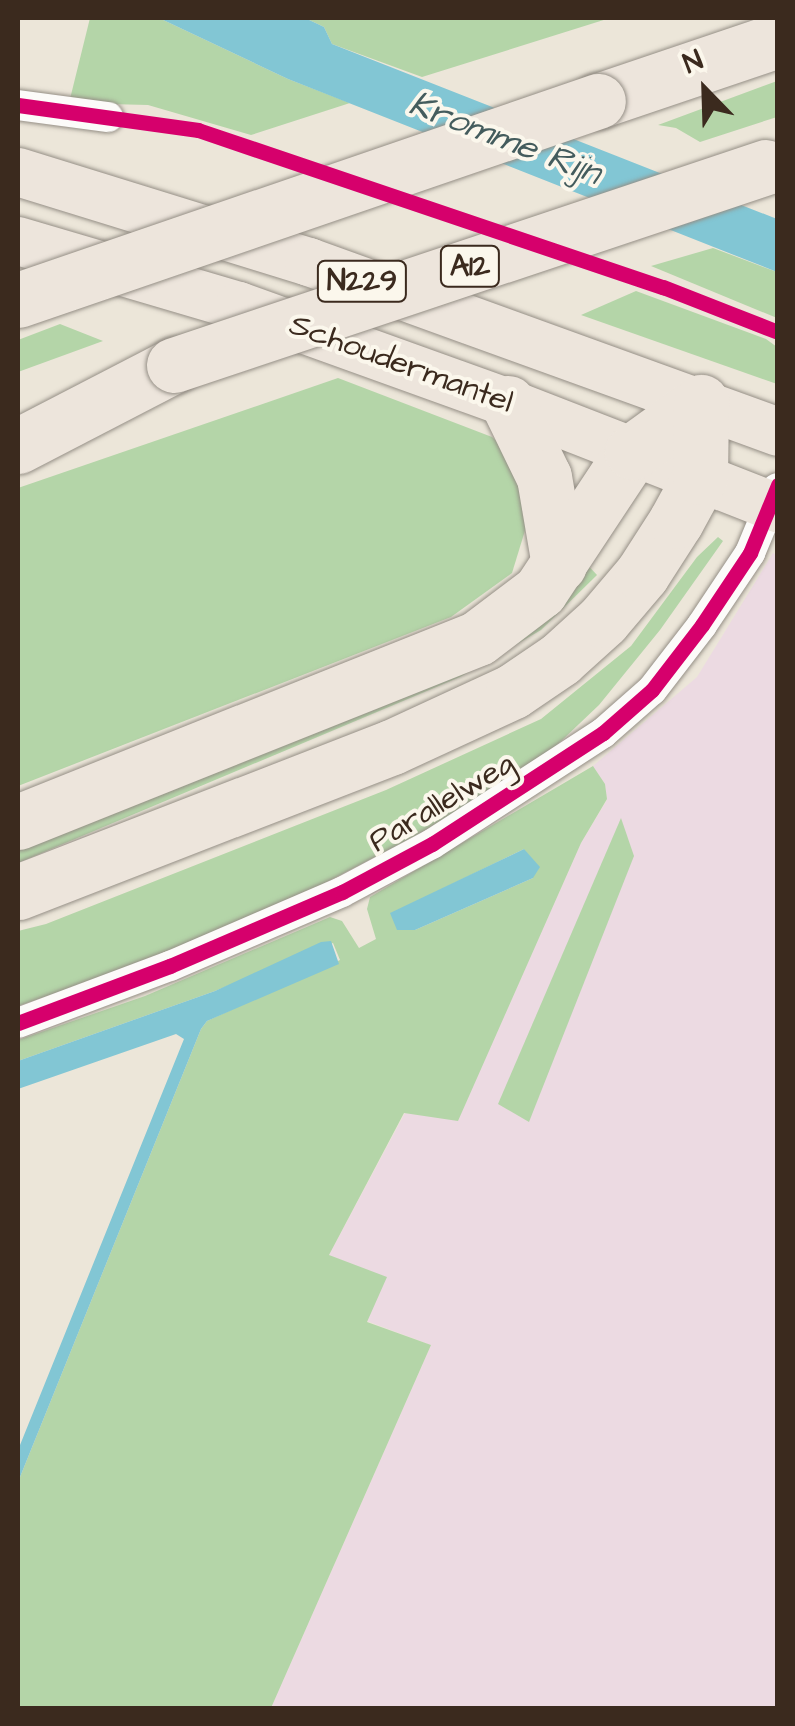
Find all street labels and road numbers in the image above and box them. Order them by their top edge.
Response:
road number: A12 [438,241,502,291]
road number: N229 [314,256,410,306]
street label: Schoudermantel [284,306,518,422]
street label: Parallelweg [362,745,522,861]

